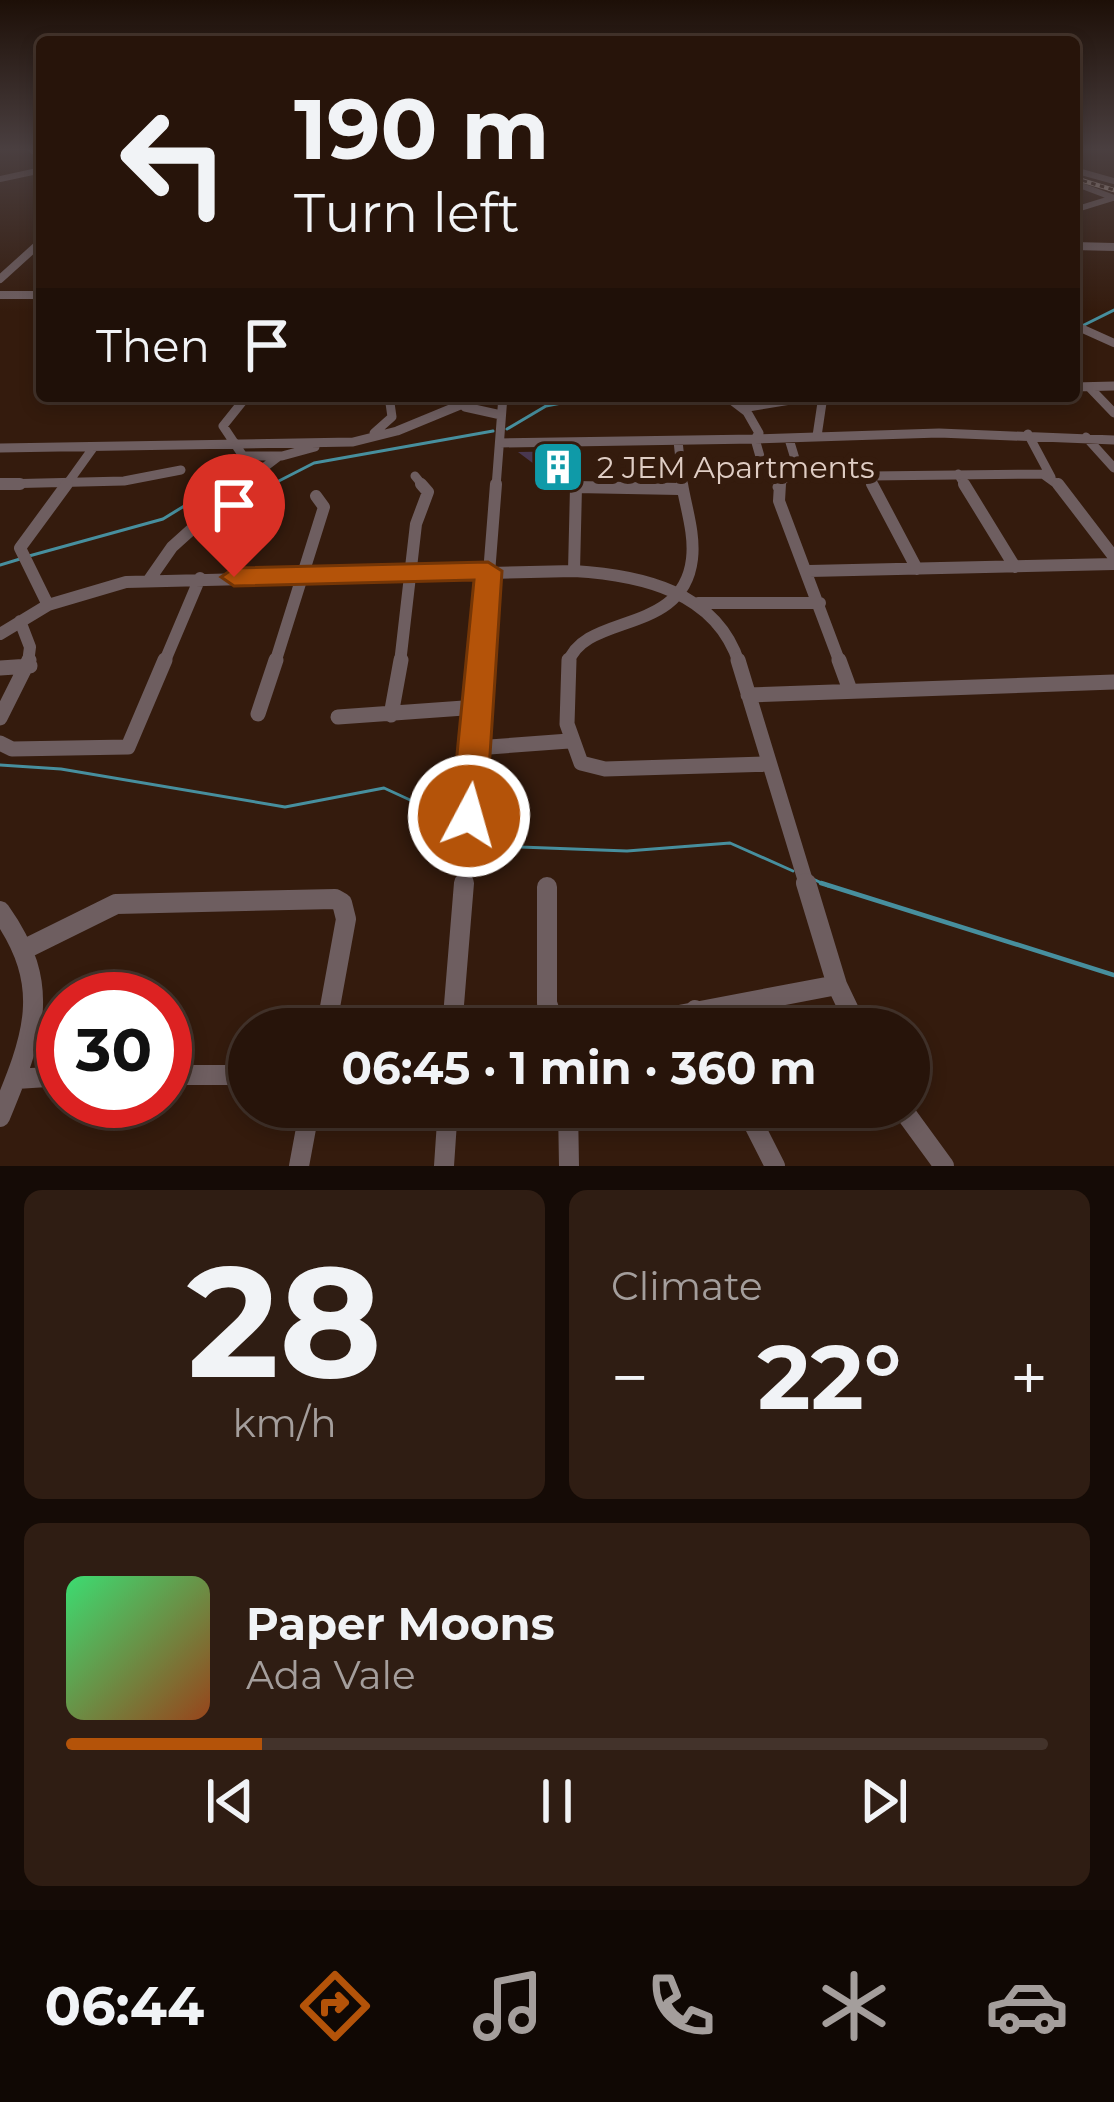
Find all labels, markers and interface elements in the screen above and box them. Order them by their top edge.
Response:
text: 190 m [294,78,549,180]
icon: left [96,84,252,240]
text: Turn left [294,180,520,246]
icon: arrive [234,312,300,378]
text: Then [96,318,210,373]
building icon: 2 JEM Apartments [530,439,586,495]
place label: 2 JEM Apartments [597,449,875,486]
pin [183,454,285,577]
icon: arrive [201,472,267,538]
position arrow [406,753,532,879]
speed limit sign: 30 [36,972,192,1128]
text: 06:45 · 1 min · 360 m [342,1040,816,1095]
text: 28 [187,1226,382,1416]
text: Climate [611,1262,763,1310]
text: 22° [758,1322,901,1432]
text: − [611,1337,649,1418]
text: + [1010,1337,1048,1418]
text: km/h [232,1399,337,1447]
text: Paper Moons [246,1596,555,1651]
text: Ada Vale [246,1651,416,1699]
icon: previous [197,1768,263,1834]
icon: pause [524,1768,590,1834]
icon: next [851,1768,917,1834]
icon: directions [293,1964,377,2048]
icon: music [466,1964,550,2048]
icon: phone [639,1964,723,2048]
icon: climate [812,1964,896,2048]
icon: car [985,1964,1069,2048]
text: 06:44 [45,1973,204,2039]

